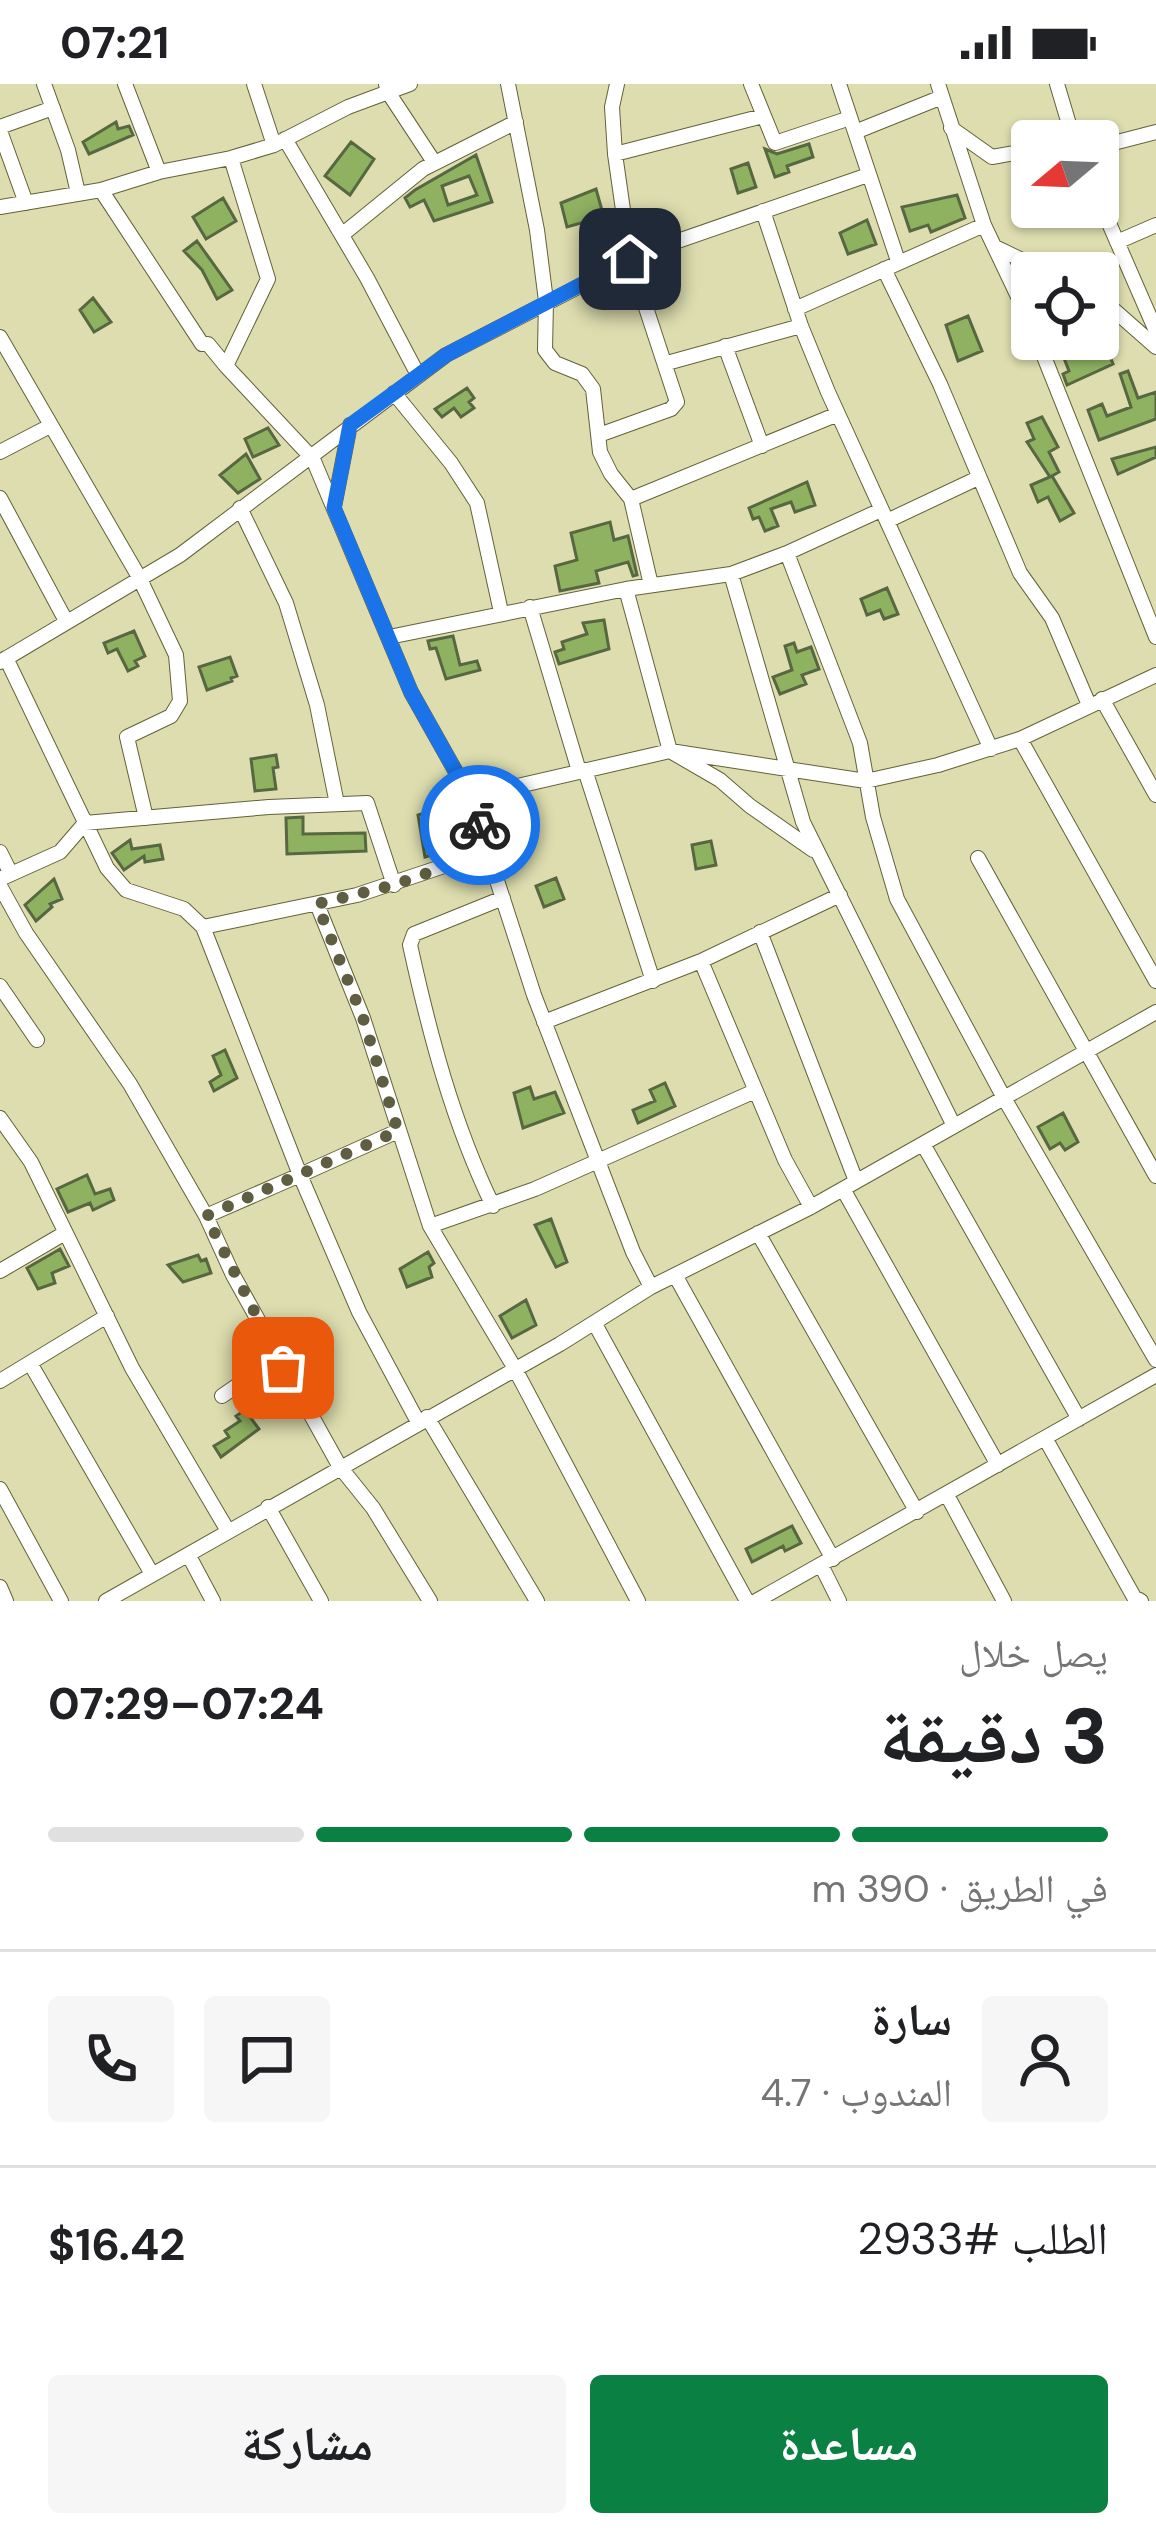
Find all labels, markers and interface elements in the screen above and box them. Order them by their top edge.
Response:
text: 07:21 [60,13,169,72]
north arrow [1011,120,1119,228]
map controls [1011,120,1119,360]
pin [579,208,681,310]
icon: home [597,226,663,292]
button: locate [1011,252,1119,360]
courier [420,765,540,885]
icon: bike [447,792,513,858]
pin [232,1317,334,1419]
icon: bag [250,1335,316,1401]
text: يصل خلال [959,1628,1108,1679]
text: 07:24–07:29 [48,1674,324,1733]
text: 3 دقيقة [879,1686,1108,1787]
text: في الطريق · 390 m [812,1863,1108,1914]
text: سارة [871,1990,952,2049]
button: phone [48,1996,174,2122]
button: chat [204,1996,330,2122]
button: person [982,1996,1108,2122]
text: المندوب · 4.7 [761,2067,952,2118]
text: الطلب #2933 [857,2209,1108,2268]
text: $16.42 [48,2215,185,2274]
button: مشاركة [48,2375,566,2513]
button: مساعدة [590,2375,1108,2513]

